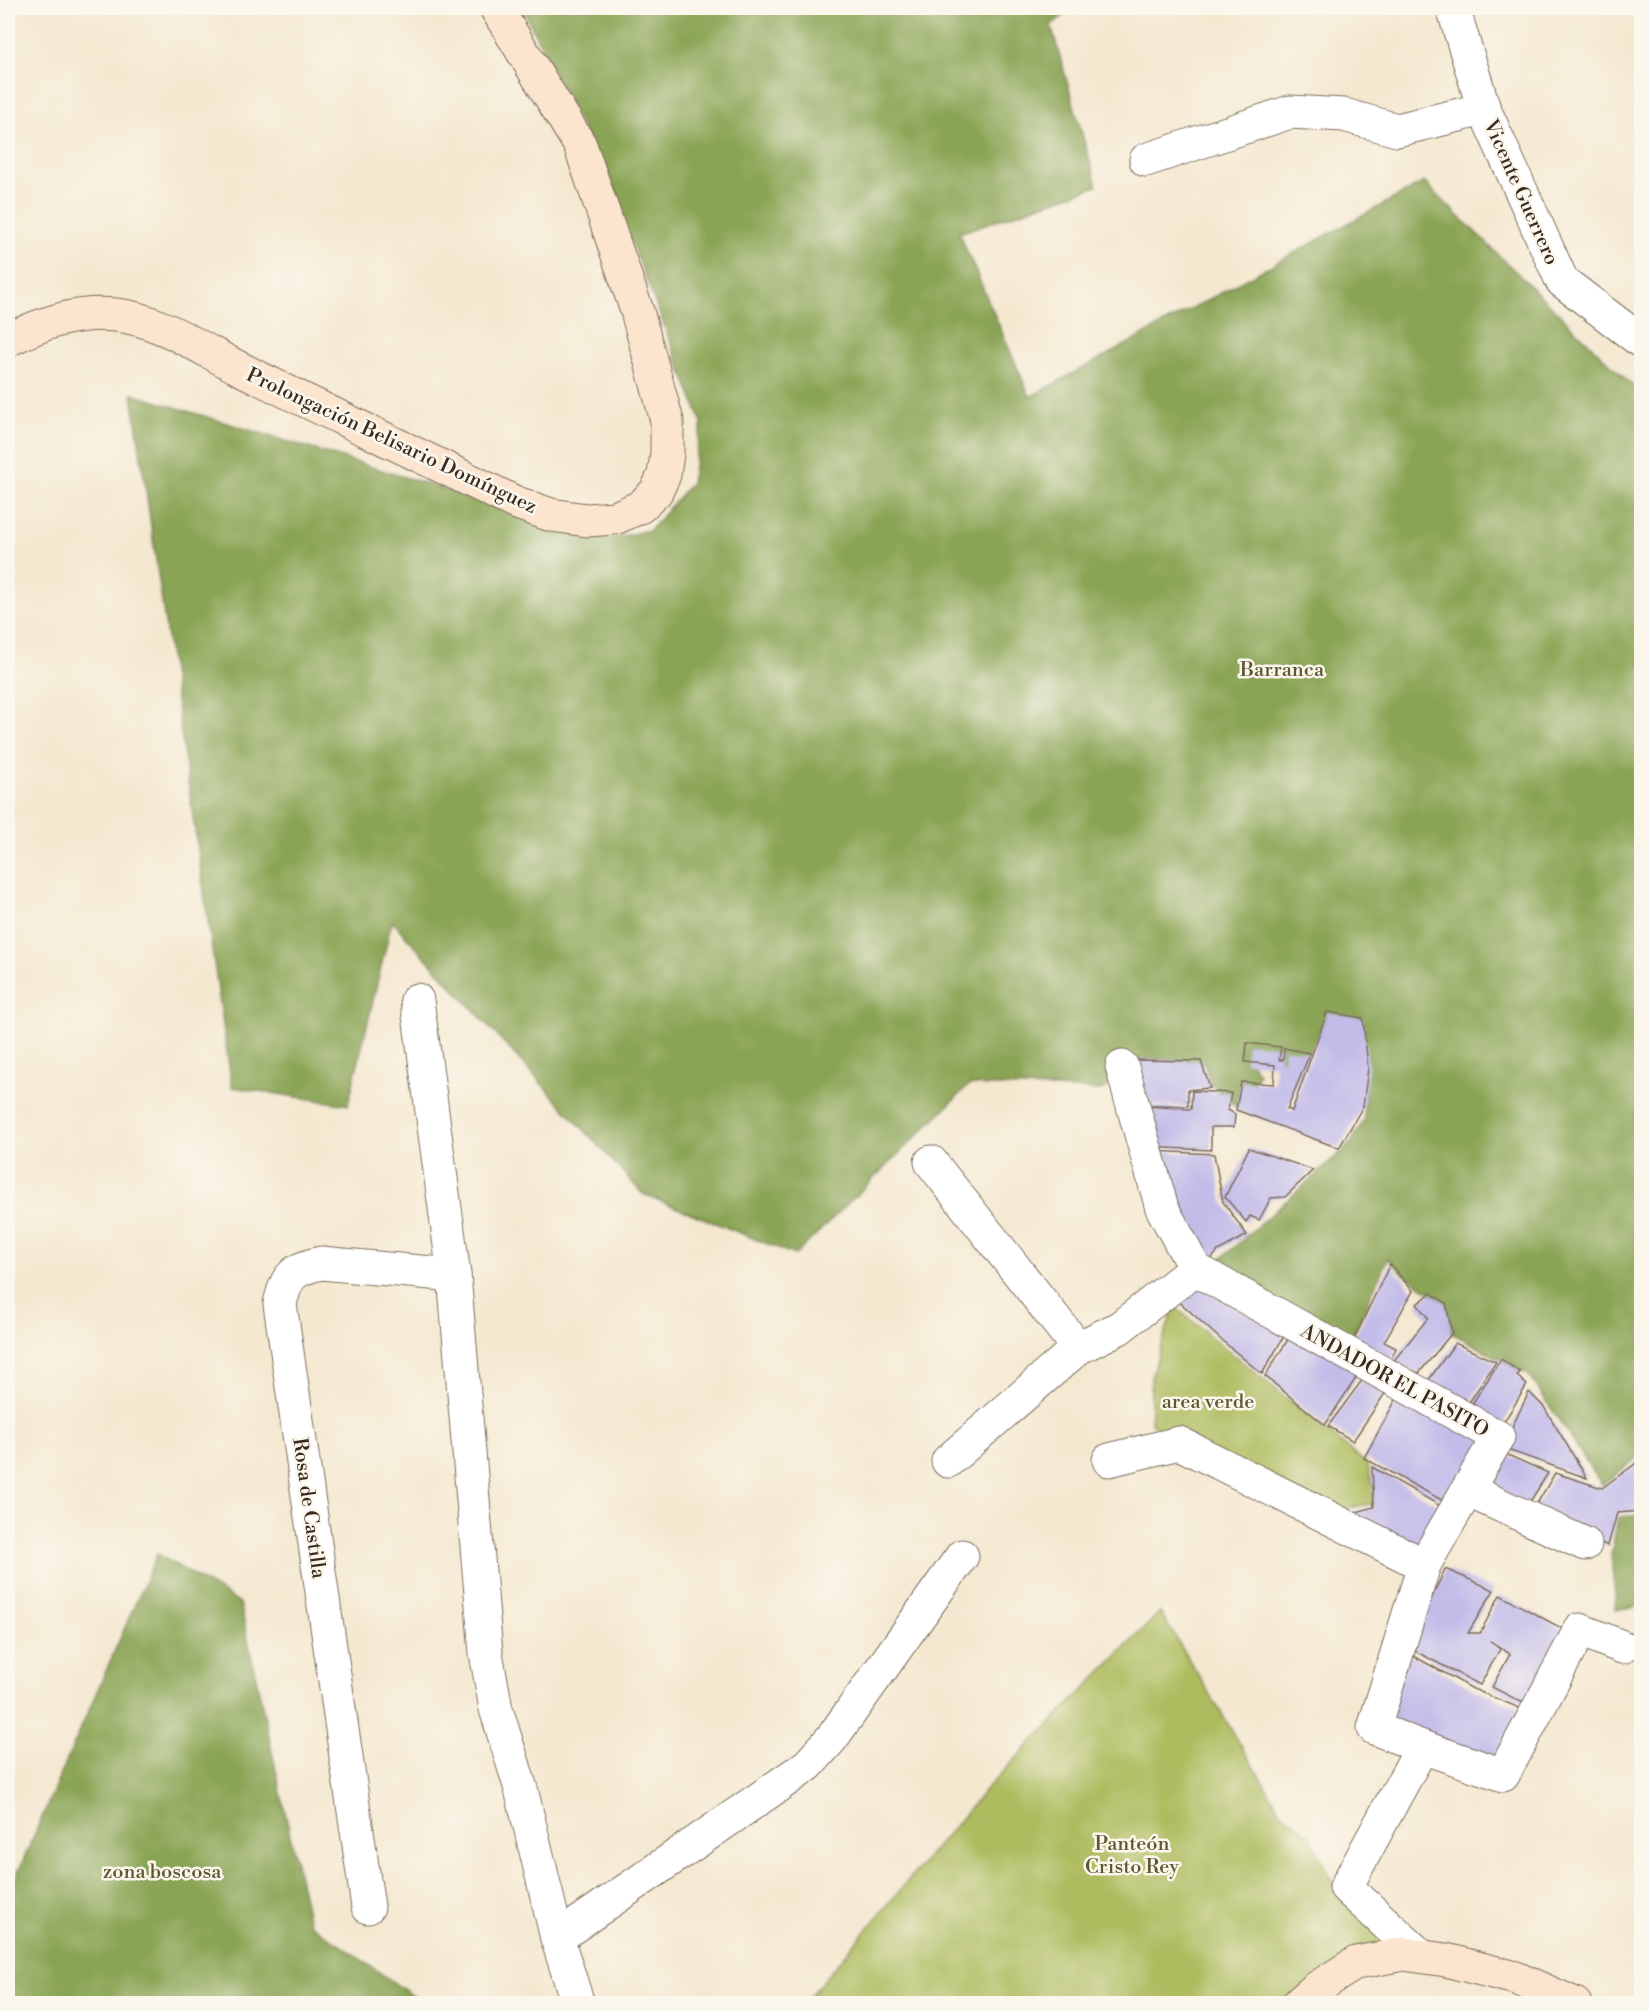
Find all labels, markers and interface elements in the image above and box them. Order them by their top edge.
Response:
street label: Vicente Guerrero [1477,115,1564,269]
street label: Prolongación Belisario Domínguez [242,363,541,520]
park label: Barranca [1239,658,1325,683]
street label: ANDADOR EL PASITO [1295,1319,1493,1444]
park label: area verde [1162,1390,1254,1415]
street label: Rosa de Castilla [286,1436,331,1581]
park label: Panteón Cristo Rey [1085,1832,1179,1880]
park label: zona boscosa [103,1860,222,1885]

